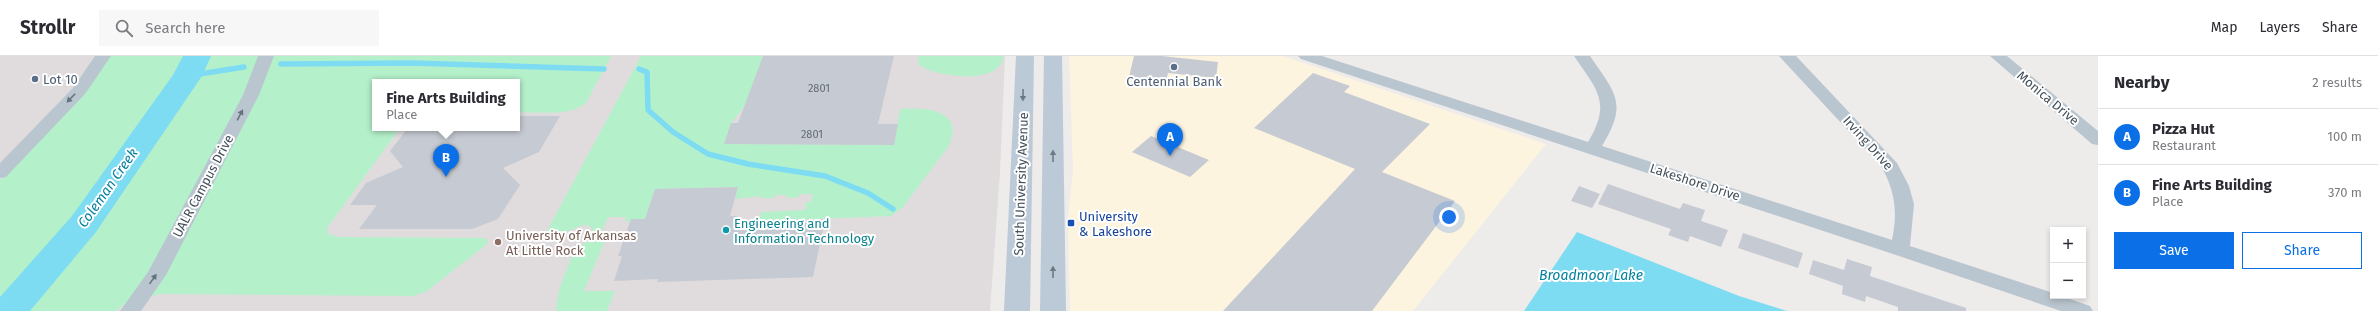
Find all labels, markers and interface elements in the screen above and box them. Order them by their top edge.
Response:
search box [99,10,379,46]
text: Strollr [20,16,75,39]
icon: search [113,17,135,39]
text: Search here [145,19,225,37]
text: Map [2211,19,2237,36]
text: Layers [2259,19,2300,36]
text: Share [2322,19,2358,36]
marker: Centennial Bank [1169,62,1179,72]
street label: Monica Drive [2014,68,2082,128]
place label: Lot 10 [43,72,78,87]
text: Nearby [2114,72,2169,93]
marker: Lot 10 [30,74,40,84]
place label: Centennial Bank [1126,74,1222,89]
text: 2 results [2312,75,2362,90]
popup [372,79,520,131]
house number: 2801 [808,82,830,95]
text: Fine Arts Building [386,89,506,107]
one-way arrow [1020,89,1027,101]
one-way arrow [66,93,76,103]
text: Place [386,107,417,122]
one-way arrow [237,109,244,121]
street label: South University Avenue [1011,112,1031,256]
street label: Irving Drive [1840,113,1896,173]
text: Pizza Hut [2152,120,2215,138]
pin: A [1157,123,1183,156]
house number: 2801 [801,128,823,141]
text: A [2123,129,2131,144]
text: 100 m [2327,129,2362,144]
street label: UALR Campus Drive [170,132,236,240]
text: Restaurant [2152,138,2216,153]
pin: B [433,144,459,177]
water label: Coleman Creek [74,145,142,231]
one-way arrow [1050,149,1056,162]
street label: Lakeshore Drive [1648,160,1742,204]
text: Fine Arts Building [2152,176,2272,194]
text: B [2123,185,2131,200]
text: 370 m [2328,185,2362,200]
text: Place [2152,194,2183,209]
your location [1439,207,1459,227]
place label: University & Lakeshore [1079,209,1152,239]
place label: Engineering and Information Technology [734,216,875,246]
marker: University & Lakeshore [1066,218,1076,228]
marker: Engineering and Information Technology [721,225,731,235]
map controls [2050,227,2086,299]
button: + [2050,227,2086,263]
place label: University of Arkansas At Little Rock [506,228,636,258]
button: Save [2114,232,2234,269]
button: Share [2242,232,2362,269]
marker: University of Arkansas At Little Rock [493,237,503,247]
button: − [2050,263,2086,299]
one-way arrow [1050,265,1056,278]
water label: Broadmoor Lake [1539,267,1643,284]
one-way arrow [149,274,157,285]

